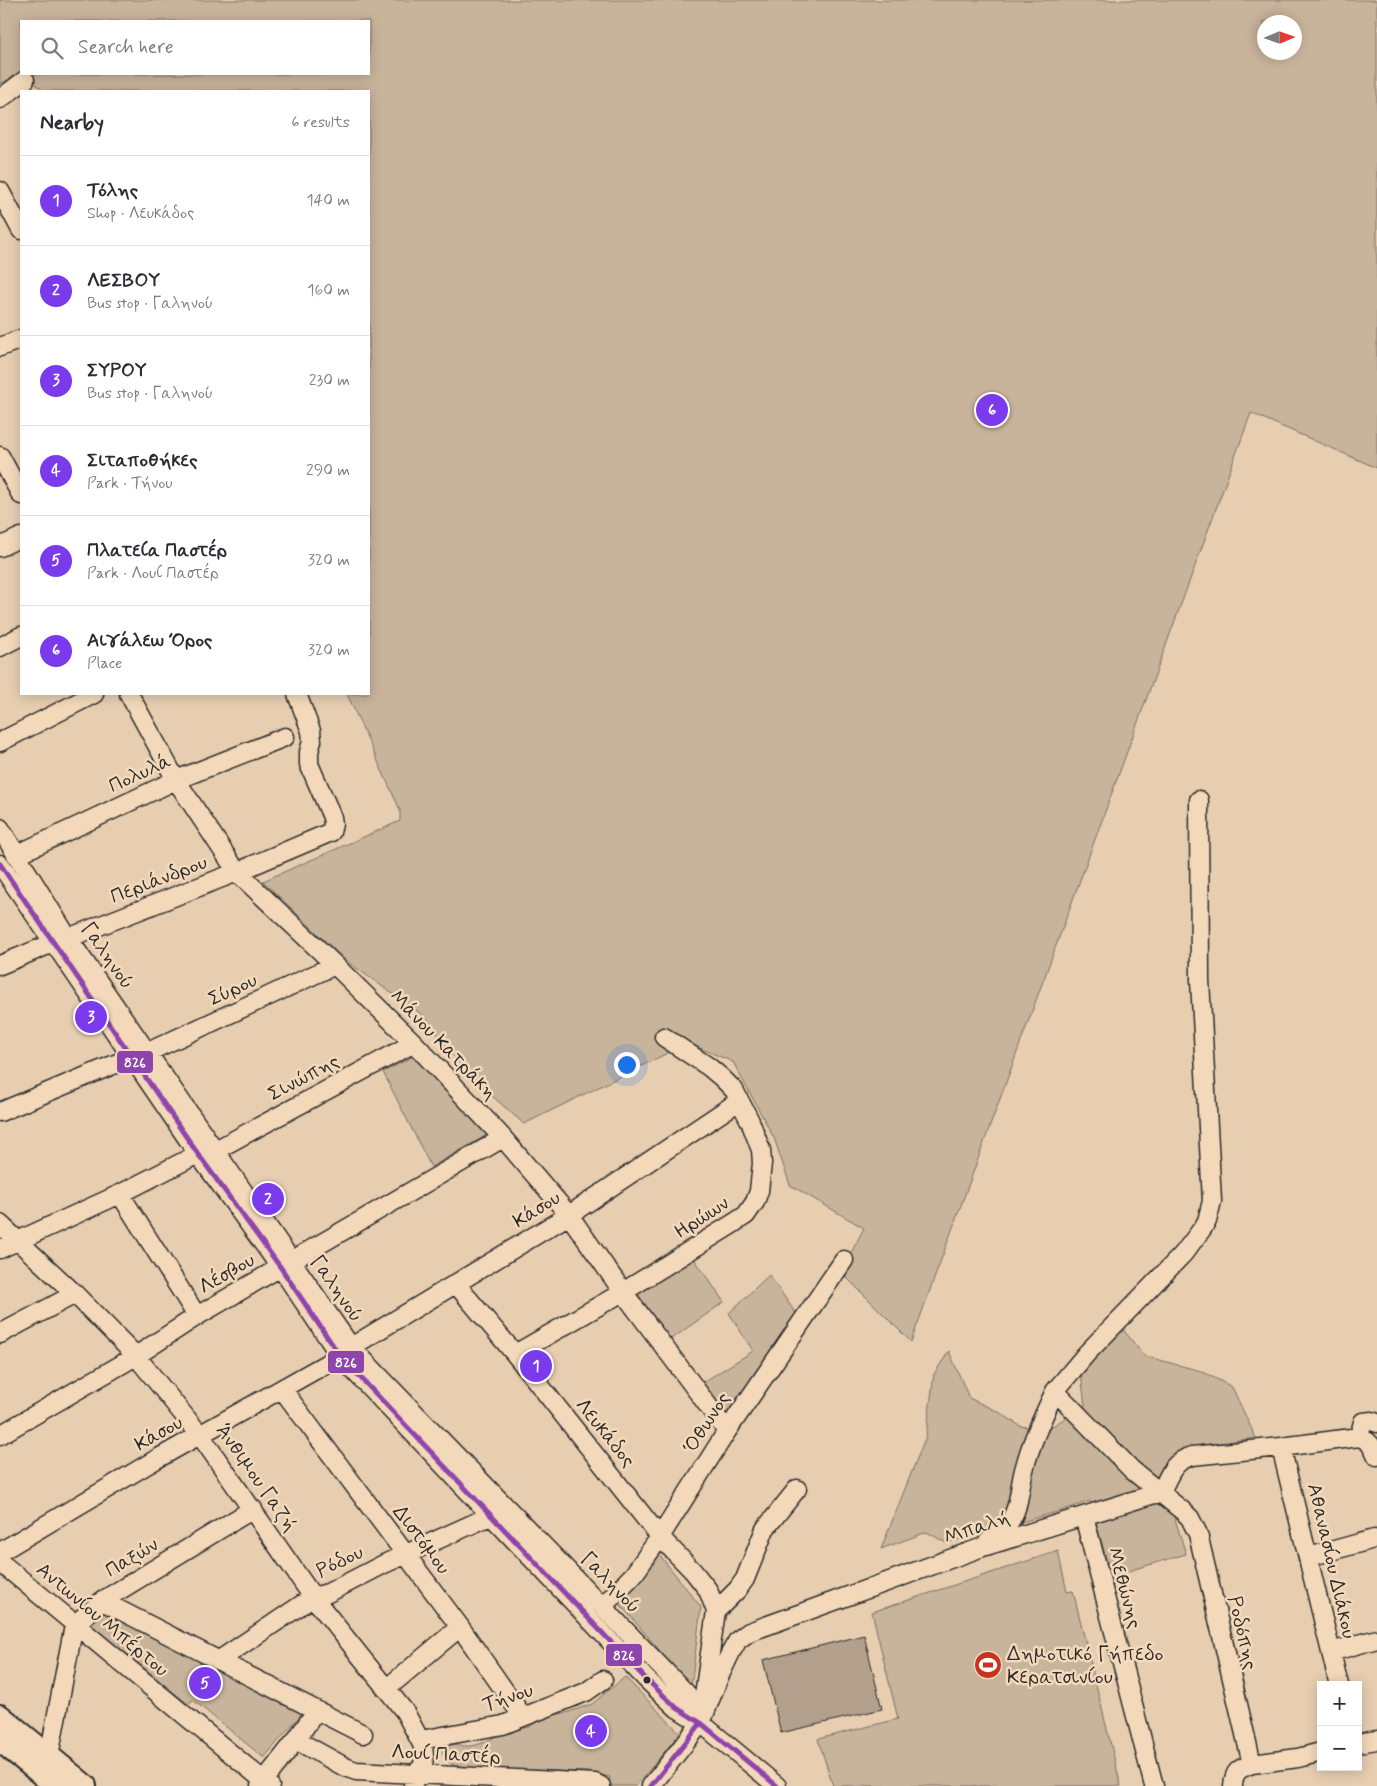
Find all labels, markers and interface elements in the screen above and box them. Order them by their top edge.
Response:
north arrow [1257,15,1302,60]
search box [20,20,370,75]
icon: search [38,34,66,62]
text: Search here [78,35,174,60]
text: Nearby [40,109,104,137]
text: 6 results [291,112,350,133]
text: Τόλης [87,178,138,203]
text: 1 [52,190,60,211]
text: 140 m [306,190,350,211]
text: Shop · Λευκάδος [87,203,194,224]
text: ΛΕΣΒΟΥ [87,268,160,293]
text: 2 [52,280,60,301]
text: 160 m [307,280,350,301]
text: Bus stop · Γαληνού [87,293,213,314]
text: ΣΥΡΟΥ [87,358,147,383]
text: 3 [52,370,60,391]
text: 230 m [309,370,350,391]
text: Bus stop · Γαληνού [87,383,213,404]
pin: 6 [976,391,1008,429]
text: Σιταποθήκες [87,448,198,473]
text: 4 [51,460,61,481]
text: 290 m [306,460,350,481]
text: Park · Τήνου [87,473,173,494]
text: Πλατεία Παστέρ [87,538,227,563]
text: 5 [51,550,61,571]
text: 320 m [308,550,350,571]
text: Park · Λουί Παστέρ [87,563,219,584]
text: Αιγάλεω Όρος [87,628,212,653]
text: 6 [52,640,60,661]
text: 320 m [308,640,350,661]
text: Place [87,653,122,674]
street label: Πολυλά [105,748,176,800]
street label: Περιάνδρου [107,849,211,911]
street label: Γαληνού [74,917,140,995]
street label: Σύρου [204,967,262,1013]
street label: Μάνου Κατράκη [383,984,503,1106]
pin: 3 [75,998,107,1036]
street label: Σινώπης [264,1048,345,1108]
line badge: 826 [116,1050,154,1074]
your location [614,1052,640,1078]
text: 826 [124,1054,146,1072]
pin: 2 [252,1180,284,1218]
street label: Κάσου [508,1185,566,1235]
street label: Ηρώων [669,1190,735,1246]
street label: Λέσβου [194,1247,260,1301]
street label: Γαληνού [303,1250,369,1328]
pin: 1 [520,1347,552,1385]
line badge: 826 [327,1350,365,1374]
text: 826 [335,1354,357,1372]
street label: Όθωνος [677,1387,737,1459]
street label: Λευκάδος [569,1393,641,1474]
street label: Κάσου [130,1409,188,1459]
street label: Άνθιμου Γαζή [209,1419,303,1537]
street label: Αθανασίου Διάκου [1300,1481,1362,1641]
street label: Διστόμου [386,1500,456,1580]
street label: Μπαλή [940,1505,1014,1551]
street label: Παξών [100,1531,164,1584]
street label: Ρόδου [312,1539,368,1585]
street label: Μεθώνης [1100,1544,1148,1632]
street label: Γαληνού [574,1546,646,1620]
street label: Αντωνίου Μπέρτου [30,1557,174,1683]
street label: Ροδόπης [1220,1594,1264,1673]
place label: Δημοτικό Γήπεδο Κερατσινίου [1007,1641,1163,1691]
line badge: 826 [605,1643,643,1667]
text: 826 [613,1647,635,1665]
sports icon: Δημοτικό Γήπεδο Κερατσινίου [973,1650,1003,1680]
pin: 5 [189,1664,221,1702]
unlabelled marker [642,1675,652,1685]
street label: Τήνου [479,1677,537,1719]
map controls [1317,1681,1362,1771]
button: + [1317,1681,1362,1726]
pin: 4 [575,1712,607,1750]
button: − [1317,1726,1362,1771]
street label: Λουί Παστέρ [391,1739,501,1771]

